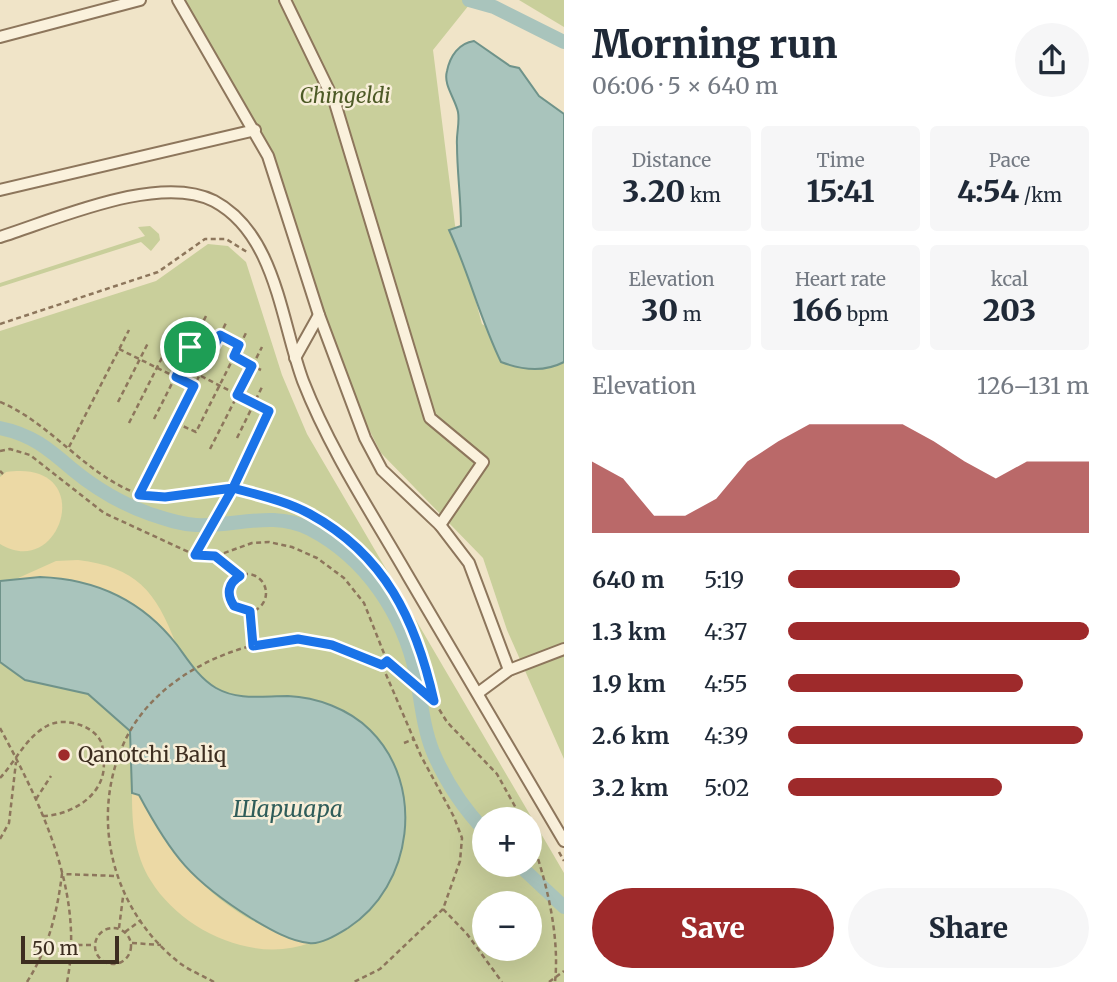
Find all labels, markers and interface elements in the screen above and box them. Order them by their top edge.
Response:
text: Morning run [592,21,838,68]
button: share [1015,23,1089,97]
text: 06:06 · 5 × 640 m [592,71,778,100]
park label: Chingeldi [299,82,391,109]
text: Distance [632,148,711,172]
text: Time [816,148,865,172]
text: Pace [989,148,1030,172]
text: 3.20 [622,172,685,210]
text: 15:41 [806,172,875,210]
text: 4:54 [957,172,1019,210]
text: km [685,183,721,207]
text: /km [1019,183,1062,207]
text: Elevation [628,267,715,291]
text: Heart rate [795,267,886,291]
text: kcal [991,267,1028,291]
text: 30 [641,291,678,329]
text: 166 [792,291,842,329]
text: 203 [983,291,1036,329]
text: m [678,302,702,326]
text: bpm [842,302,889,326]
pin [160,317,220,377]
icon: arrive [171,328,209,366]
text: Elevation [592,371,696,400]
text: 126–131 m [977,371,1089,400]
text: 640 m [592,565,664,594]
text: 5:19 [704,565,744,594]
text: 1.3 km [592,617,666,646]
text: 4:37 [704,617,747,646]
text: 1.9 km [592,669,666,698]
text: 4:55 [704,669,748,698]
text: 2.6 km [592,721,669,750]
text: 4:39 [704,721,748,750]
place label: Qanotchi Baliq [78,741,227,768]
marker: Qanotchi Baliq [56,747,72,763]
text: 3.2 km [592,773,669,802]
text: 5:02 [704,773,749,802]
water label: Шаршара [233,794,343,823]
map controls [472,807,542,961]
button: + [472,807,542,877]
button: Save [592,888,834,968]
button: Share [848,888,1089,968]
button: − [472,891,542,961]
scale bar [21,933,119,965]
text: 50 m [32,936,78,960]

